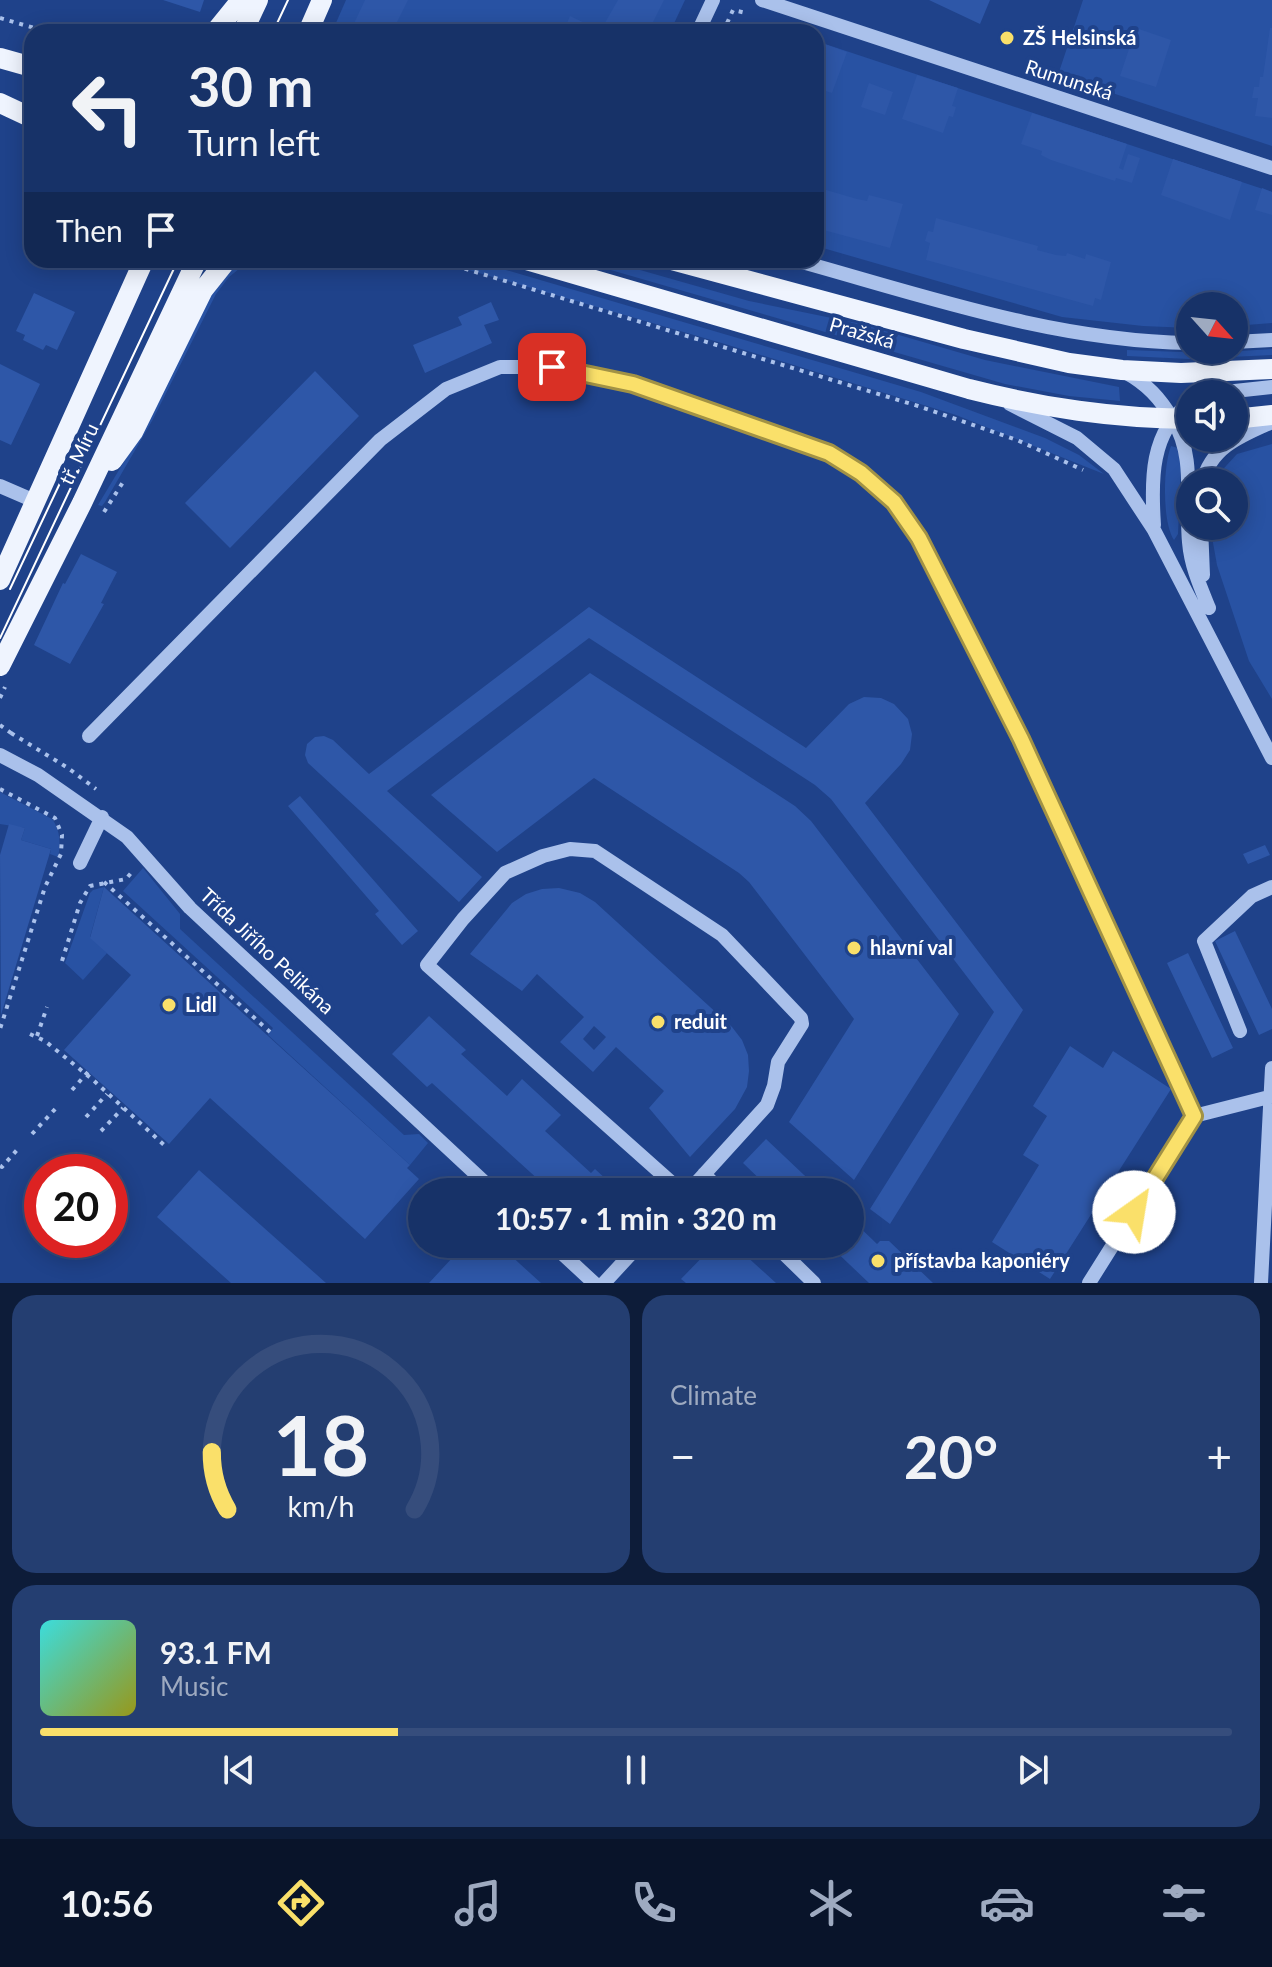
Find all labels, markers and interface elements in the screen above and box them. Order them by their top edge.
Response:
place label: ZŠ Helsinská [1023,25,1136,49]
marker: ZŠ Helsinská [998,29,1016,47]
text: 30 m [188,52,313,119]
street label: Rumunská [1022,54,1116,104]
icon: left [56,56,160,160]
text: Turn left [188,120,320,164]
icon: arrive [139,208,183,252]
text: Then [56,212,123,248]
north arrow [1176,292,1248,364]
map controls [1176,292,1248,540]
street label: Pražská [827,311,898,353]
pin [518,333,586,401]
icon: arrive [530,345,574,389]
button: sound [1176,380,1248,452]
street label: tř. Míru [53,419,103,488]
button: search [1176,468,1248,540]
street label: Třída Jiřího Pelikána [196,882,340,1019]
place label: hlavní val [870,935,953,959]
marker: hlavní val [845,939,863,957]
place label: Lidl [185,992,217,1016]
marker: Lidl [160,996,178,1014]
place label: reduit [674,1009,728,1033]
marker: reduit [649,1013,667,1031]
speed limit sign: 20 [24,1154,128,1258]
position arrow [1092,1170,1176,1254]
text: 10:57 · 1 min · 320 m [495,1200,777,1236]
place label: přístavba kaponiéry [894,1248,1070,1272]
marker: přístavba kaponiéry [869,1252,887,1270]
text: Climate [670,1379,757,1411]
text: 18 [273,1394,369,1494]
text: 20° [904,1420,998,1492]
text: − [670,1430,696,1482]
text: + [1206,1430,1232,1482]
text: km/h [288,1489,354,1523]
text: 93.1 FM [160,1634,272,1670]
text: Music [160,1670,228,1702]
icon: previous [217,1748,261,1792]
icon: pause [614,1748,658,1792]
icon: next [1011,1748,1055,1792]
icon: directions [273,1875,329,1931]
icon: music [450,1875,506,1931]
icon: phone [626,1875,682,1931]
icon: climate [803,1875,859,1931]
icon: car [979,1875,1035,1931]
icon: filters [1156,1875,1212,1931]
text: 10:56 [60,1881,153,1925]

